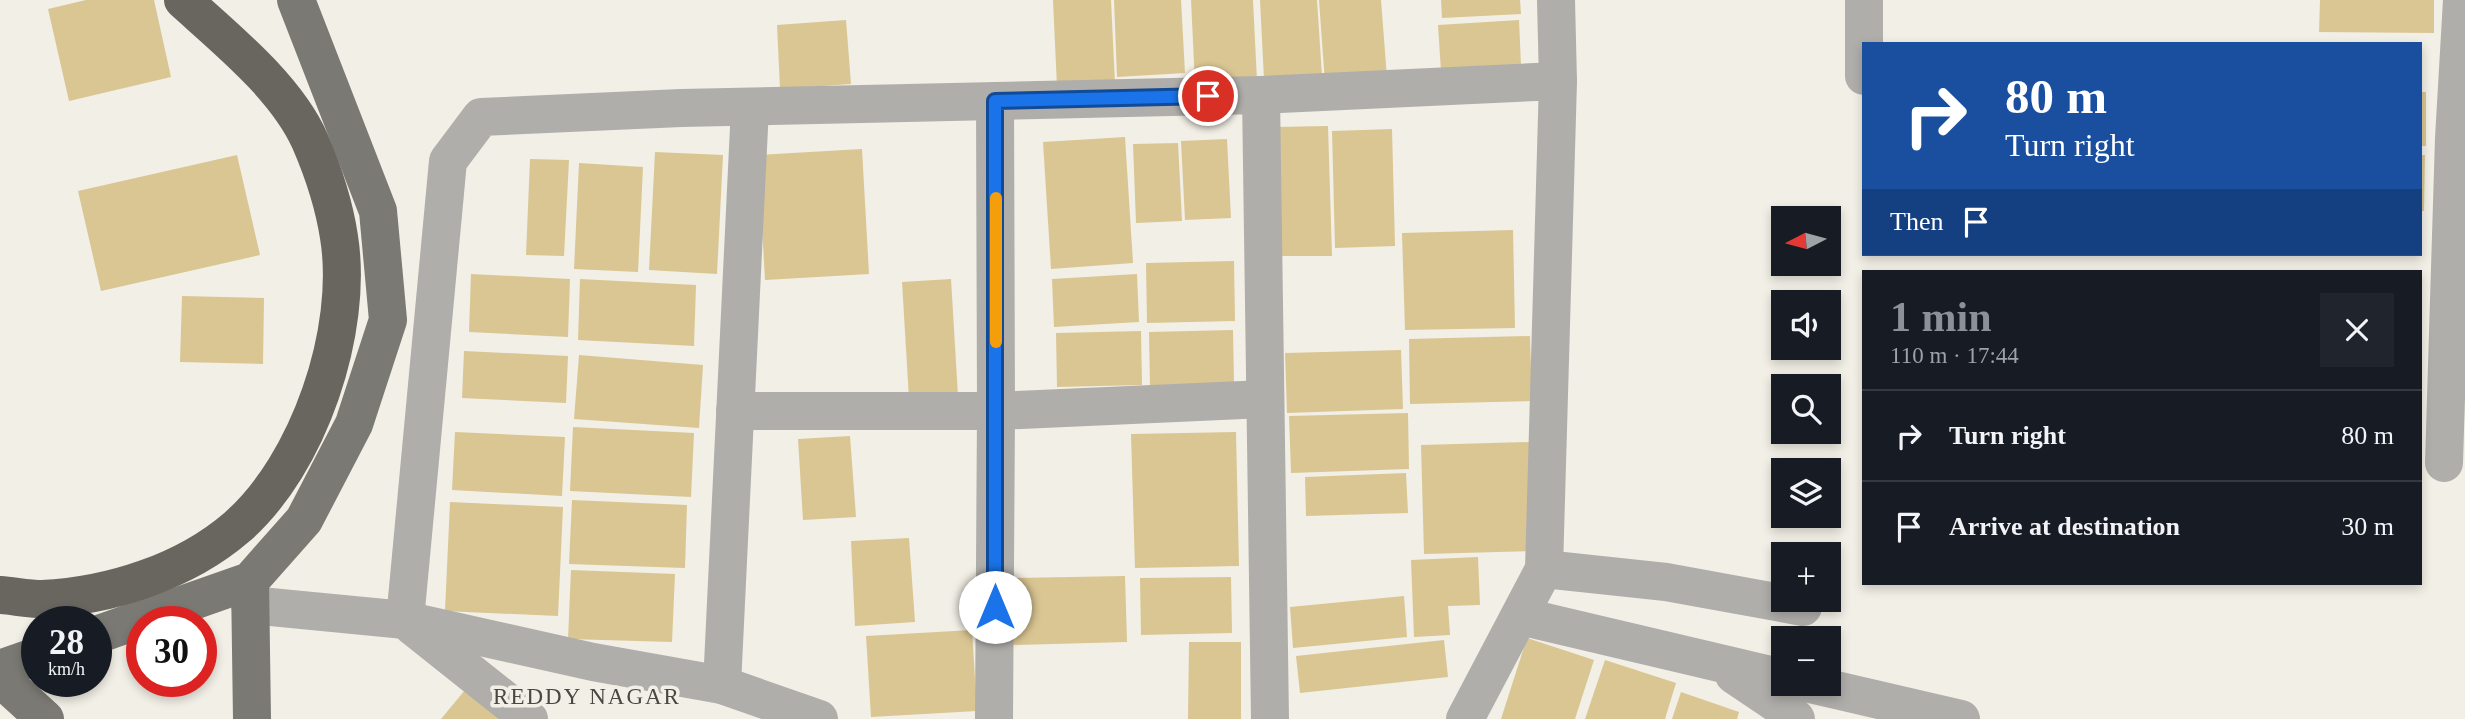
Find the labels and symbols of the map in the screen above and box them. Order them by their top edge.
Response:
pin [1178,66,1238,126]
north arrow [1771,206,1841,276]
position arrow [958,570,1032,644]
speed limit sign: 30 [126,606,217,697]
district label: REDDY NAGAR [493,684,681,709]

